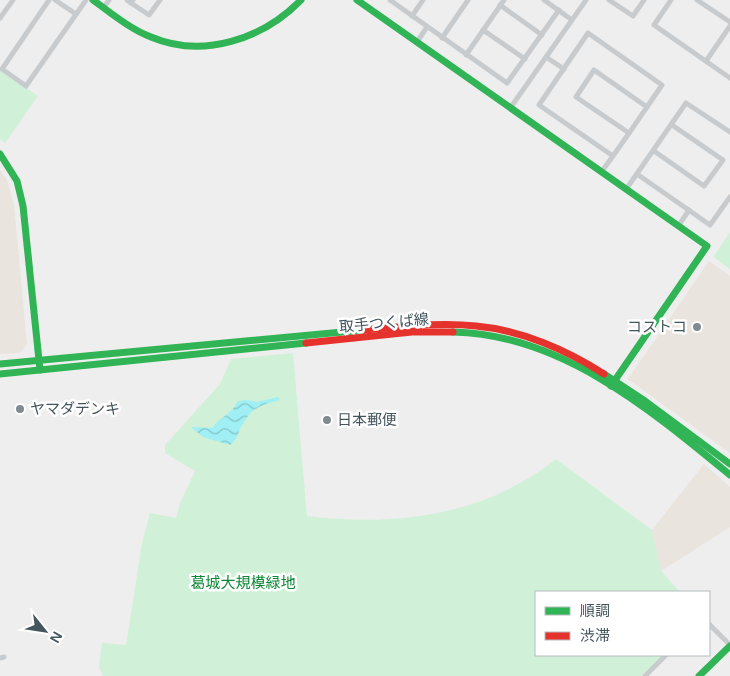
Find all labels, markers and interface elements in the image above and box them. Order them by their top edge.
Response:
street label: 取手つくば線 [338,310,430,335]
place label: コストコ [627,318,687,335]
marker: コストコ [691,321,703,333]
place label: ヤマダデンキ [30,400,120,417]
marker: ヤマダデンキ [14,403,26,415]
place label: 日本郵便 [337,411,397,428]
marker: 日本郵便 [321,414,333,426]
park label: 葛城大規模緑地 [190,574,296,591]
legend [535,591,710,656]
text: 順調 [580,602,610,619]
north arrow [20,606,70,656]
text: 渋滞 [580,627,610,644]
text: N [47,629,66,646]

